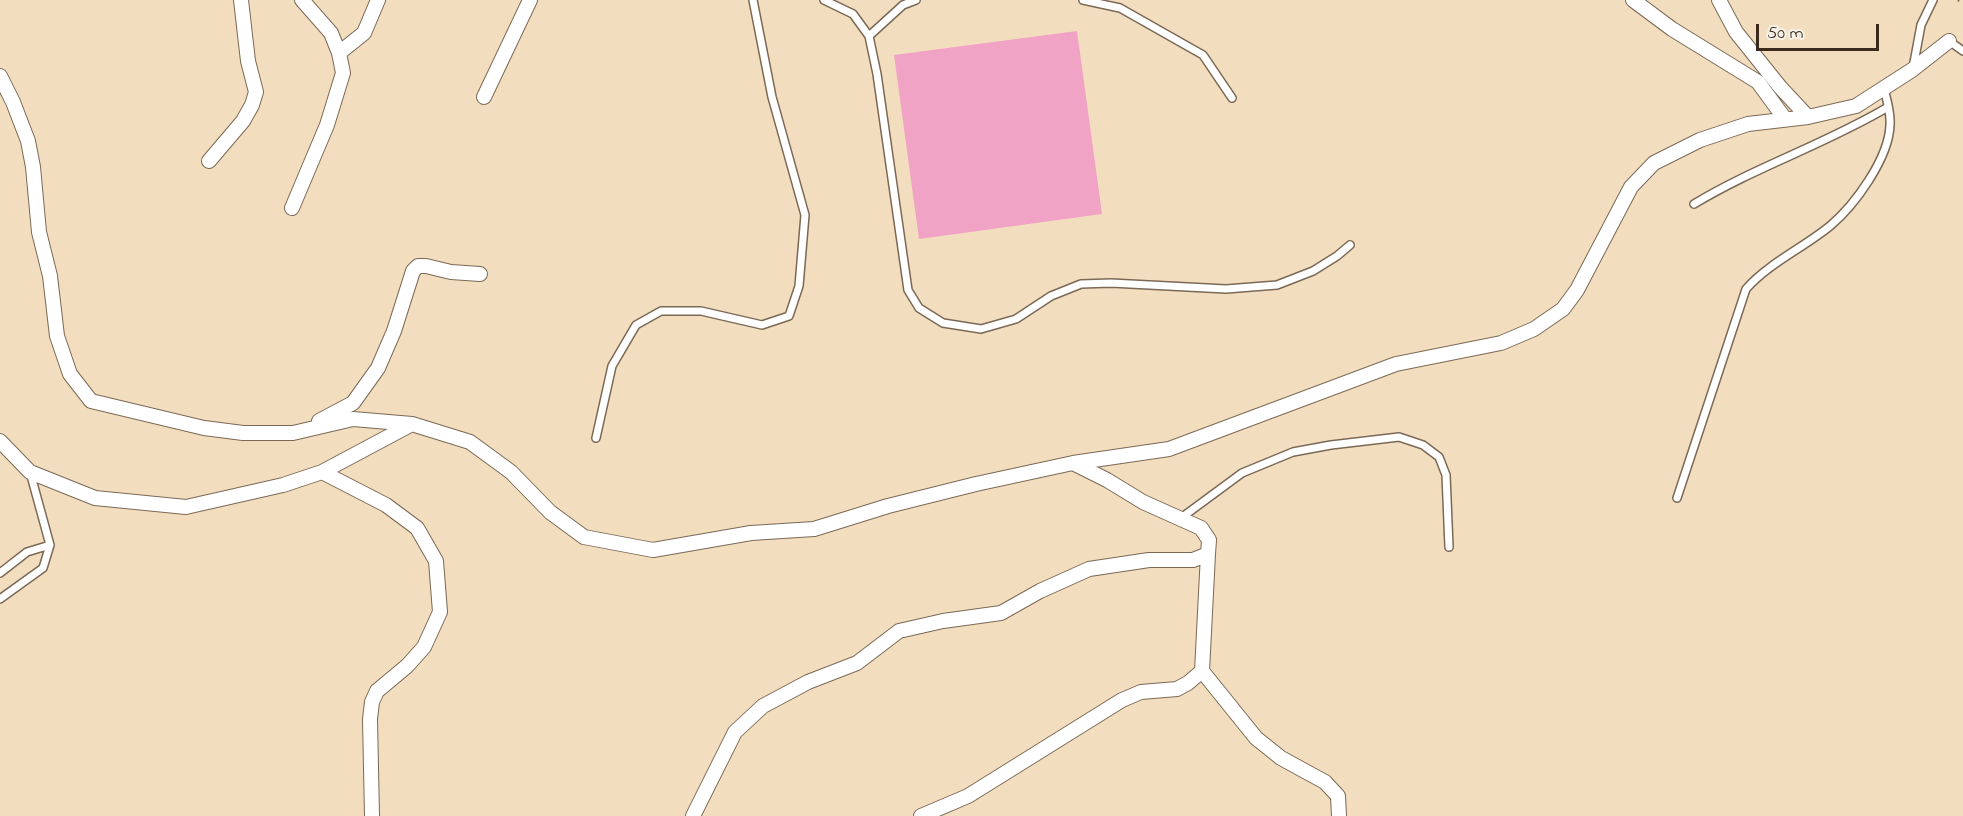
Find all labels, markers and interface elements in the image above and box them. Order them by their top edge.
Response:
scale bar [1759,12,1882,50]
text: 50 m [1767,21,1804,47]

